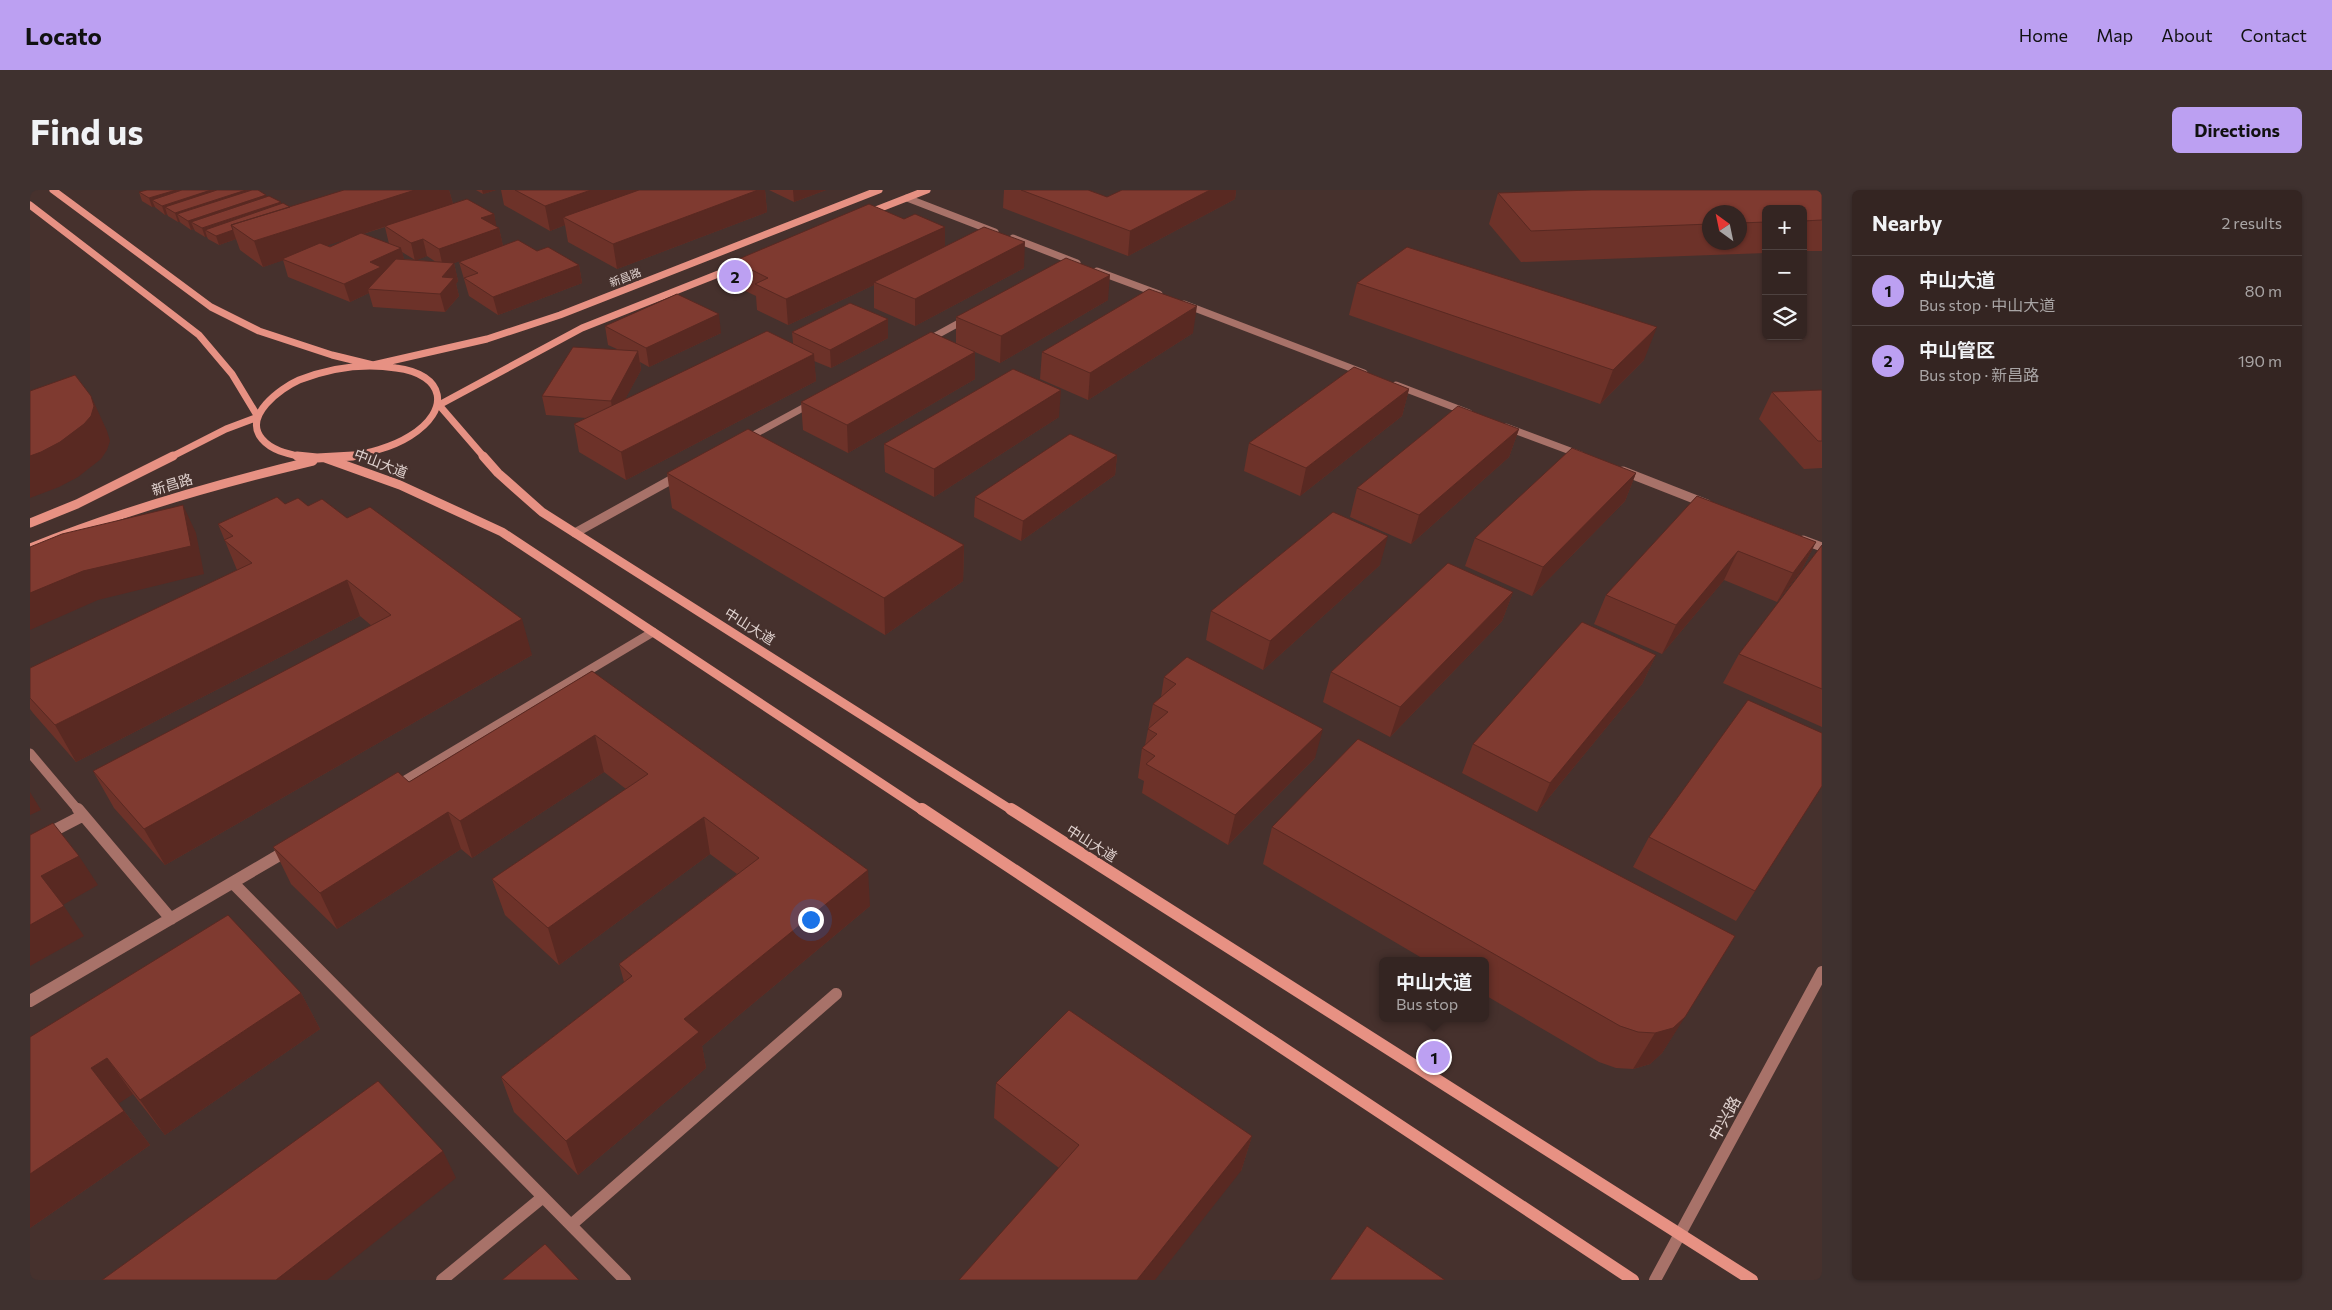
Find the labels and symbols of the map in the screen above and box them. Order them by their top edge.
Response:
north arrow [1702,205,1747,250]
pin: 2 [719,257,751,295]
street label: 新昌路 [607,265,643,289]
street label: 中山大道 [352,445,410,481]
street label: 新昌路 [149,470,195,498]
street label: 中山大道 [722,604,778,648]
street label: 中山大道 [1064,821,1120,865]
your location [798,907,824,933]
pin: 1 [1418,1038,1450,1076]
street label: 中兴路 [1704,1092,1744,1144]

